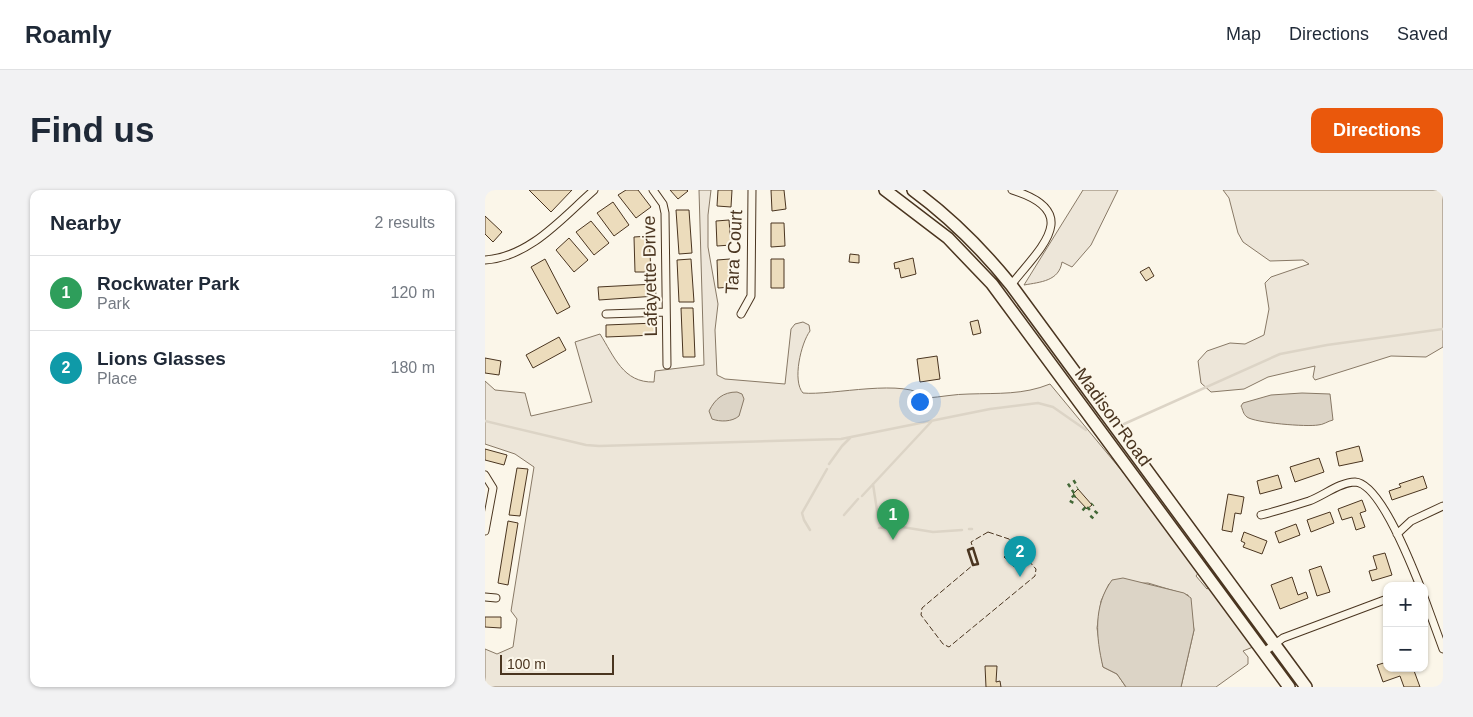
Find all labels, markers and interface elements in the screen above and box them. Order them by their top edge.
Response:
text: Roamly [25,21,112,48]
text: Map [1226,24,1261,44]
text: Directions [1289,24,1369,44]
text: Saved [1397,24,1448,44]
button: Directions [1311,108,1443,153]
text: Find us [30,110,154,149]
street label: Tara Court [722,210,746,294]
text: Nearby [50,211,121,234]
text: 2 results [375,214,435,231]
street label: Lafayette Drive [639,215,661,337]
text: Rockwater Park [97,273,240,294]
text: 1 [62,284,70,301]
text: 120 m [391,284,435,301]
text: Park [97,295,130,312]
text: Lions Glasses [97,348,226,369]
text: 2 [62,359,70,376]
text: 180 m [391,359,435,376]
street label: Madison Road [1071,364,1155,470]
text: Place [97,370,137,387]
your location [907,389,933,415]
pin: 1 [877,499,909,540]
pin: 2 [1004,536,1036,577]
map controls [1383,582,1428,672]
button: + [1383,582,1428,627]
button: − [1383,627,1428,672]
scale bar [500,652,614,675]
text: 100 m [507,656,546,672]

